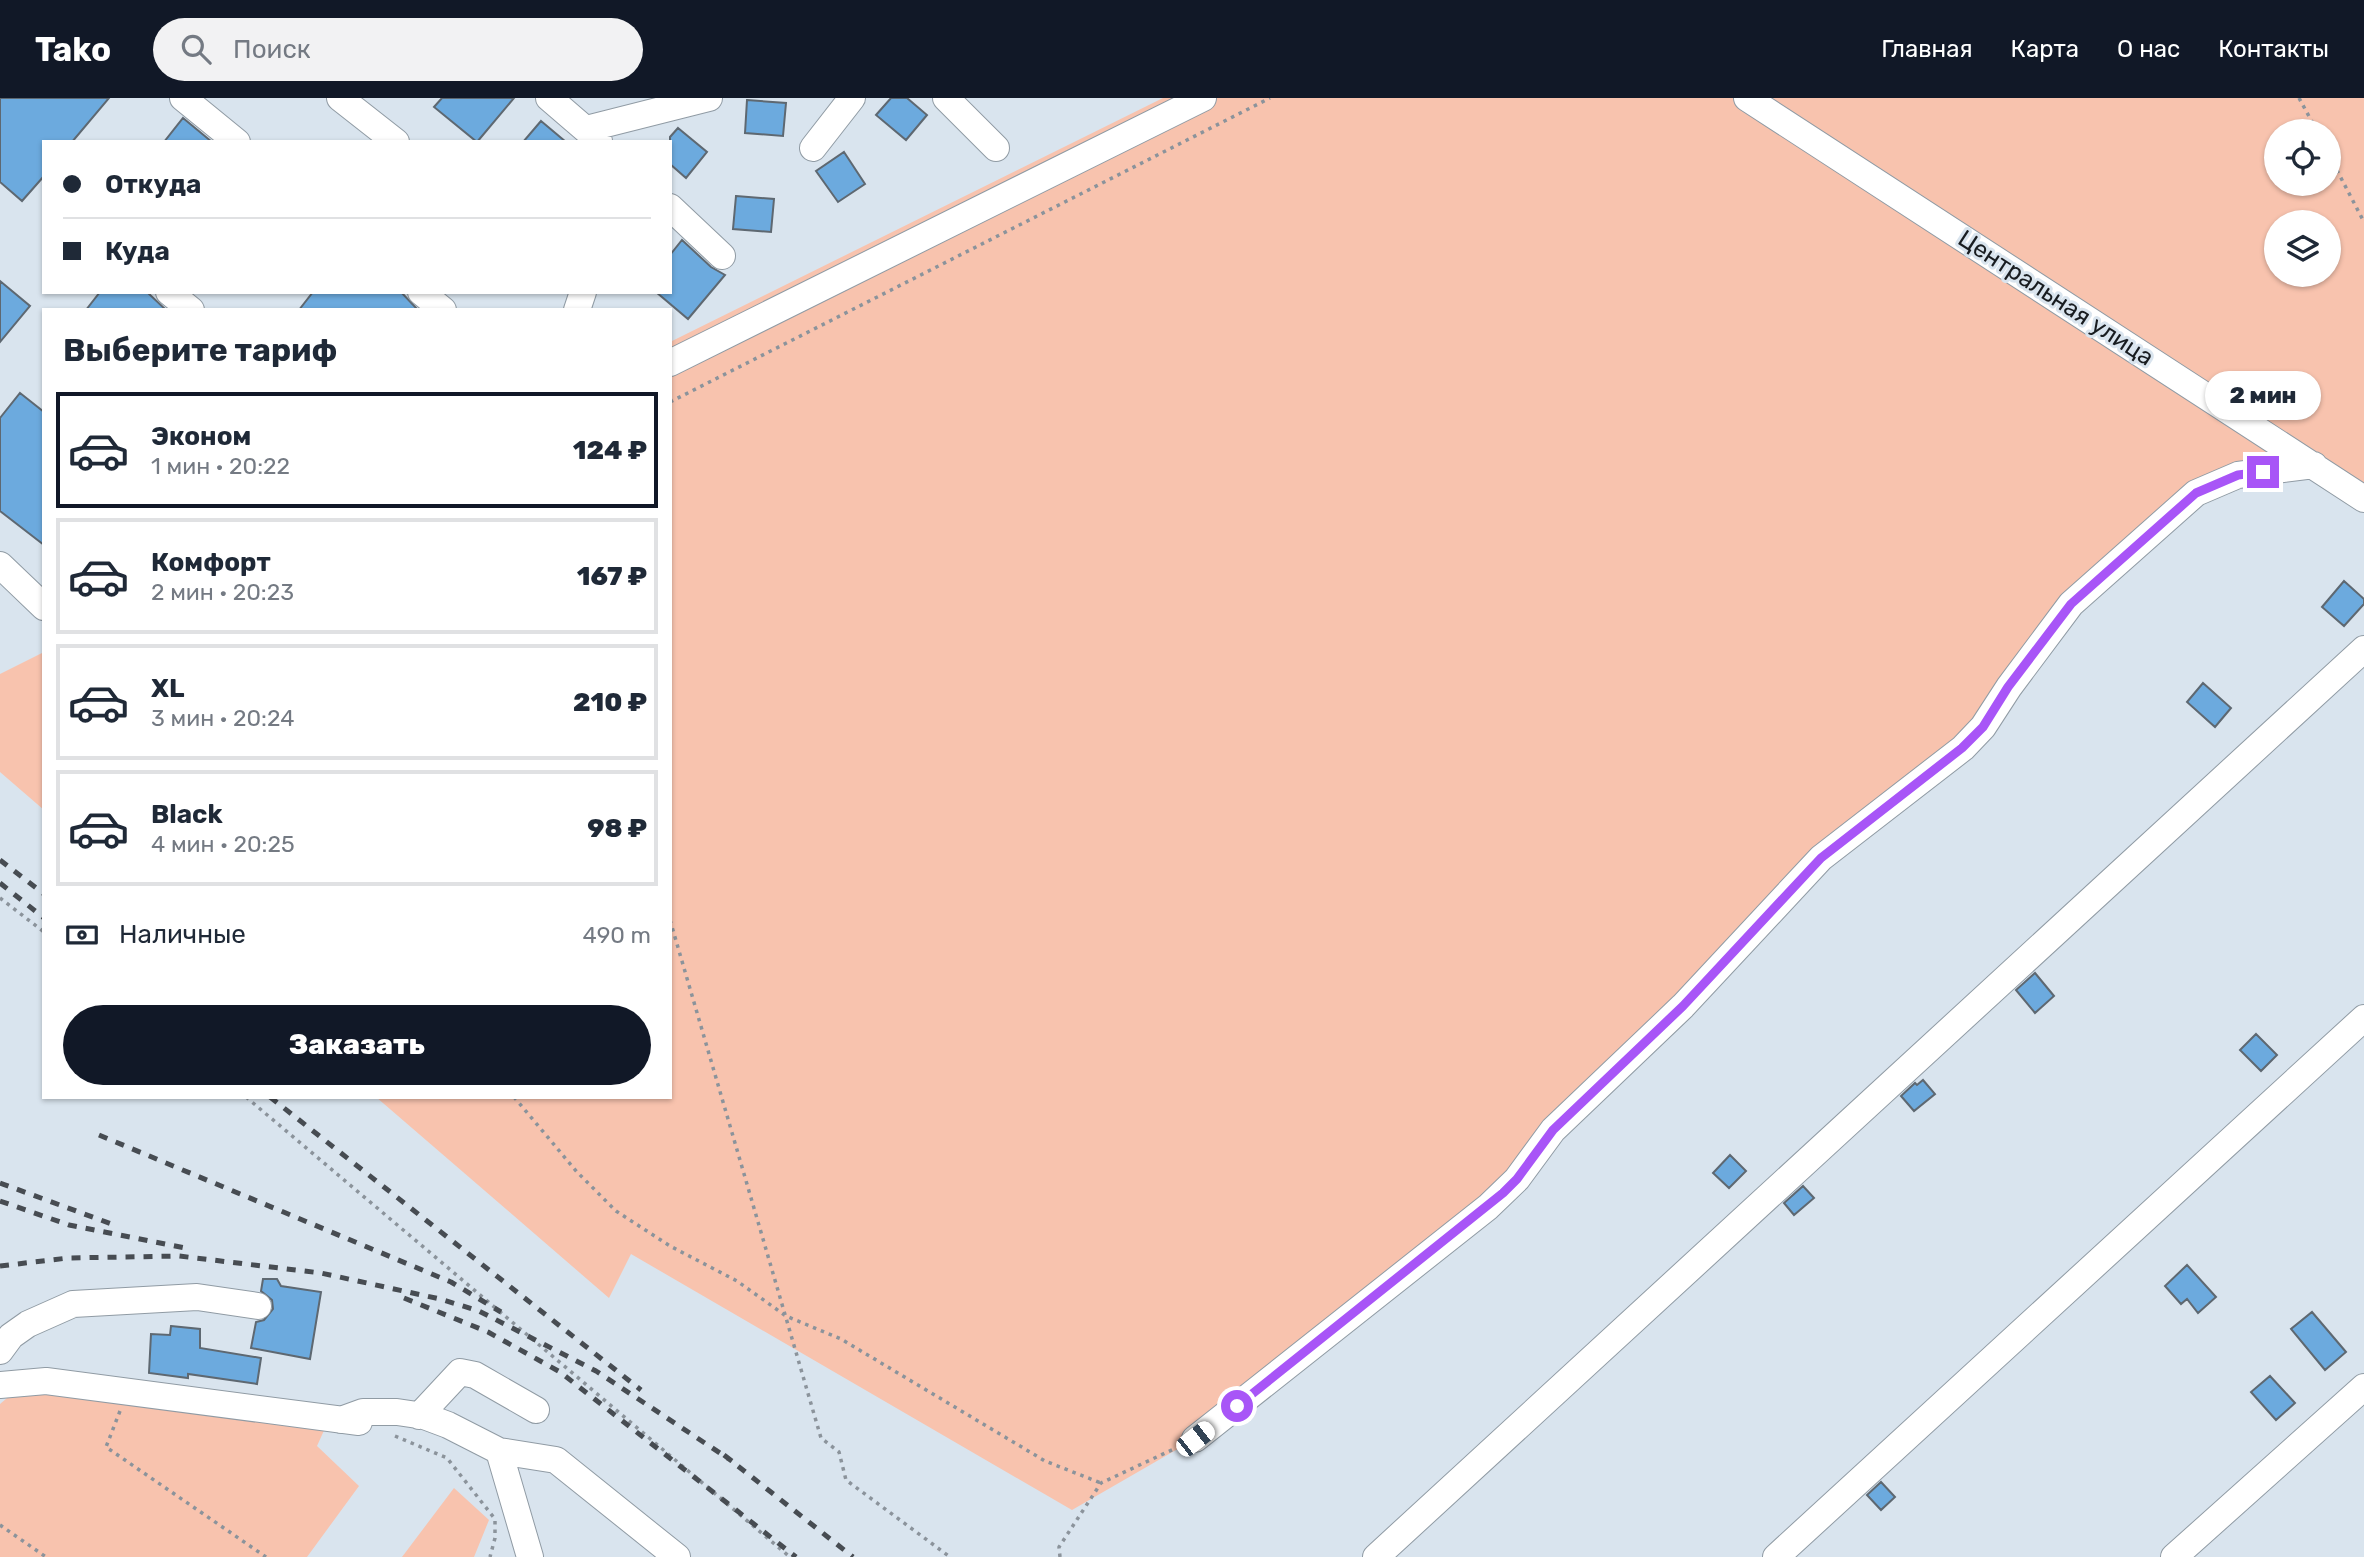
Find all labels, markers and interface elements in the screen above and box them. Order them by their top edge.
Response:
search box [153,18,643,81]
text: Tako [35,30,111,69]
icon: search [177,30,215,68]
text: Поиск [233,34,311,65]
text: Главная [1881,35,1973,63]
text: Карта [2011,35,2079,63]
text: О нас [2117,35,2180,63]
text: Контакты [2218,35,2329,63]
map controls [2264,119,2341,287]
button: locate [2264,119,2341,196]
text: Откуда [105,169,201,200]
button: layers [2264,210,2341,287]
street label: Центральная улица [1953,224,2159,372]
text: Куда [105,236,170,267]
text: Выберите тариф [63,331,337,369]
callout: 2 мин [2205,370,2321,420]
text: 2 мин [2229,381,2297,409]
icon: car [67,419,130,482]
text: Эконом [151,421,251,452]
text: 124 ₽ [573,435,647,466]
text: 1 мин · 20:22 [151,452,290,480]
route end [2247,456,2279,488]
icon: car [67,545,130,608]
text: Комфорт [151,547,271,578]
text: 167 ₽ [577,561,647,592]
text: 2 мин · 20:23 [151,578,294,606]
icon: car [67,671,130,734]
text: XL [151,673,184,704]
text: 210 ₽ [573,687,647,718]
text: 3 мин · 20:24 [151,704,295,732]
icon: car [67,797,130,860]
text: Black [151,799,223,830]
text: 98 ₽ [587,813,647,844]
text: 4 мин · 20:25 [151,830,295,858]
icon: cash [63,916,101,954]
text: Наличные [119,919,246,950]
text: 490 m [583,921,651,949]
button: Заказать [63,1005,651,1085]
route start [1221,1390,1253,1422]
car [1172,1418,1219,1460]

